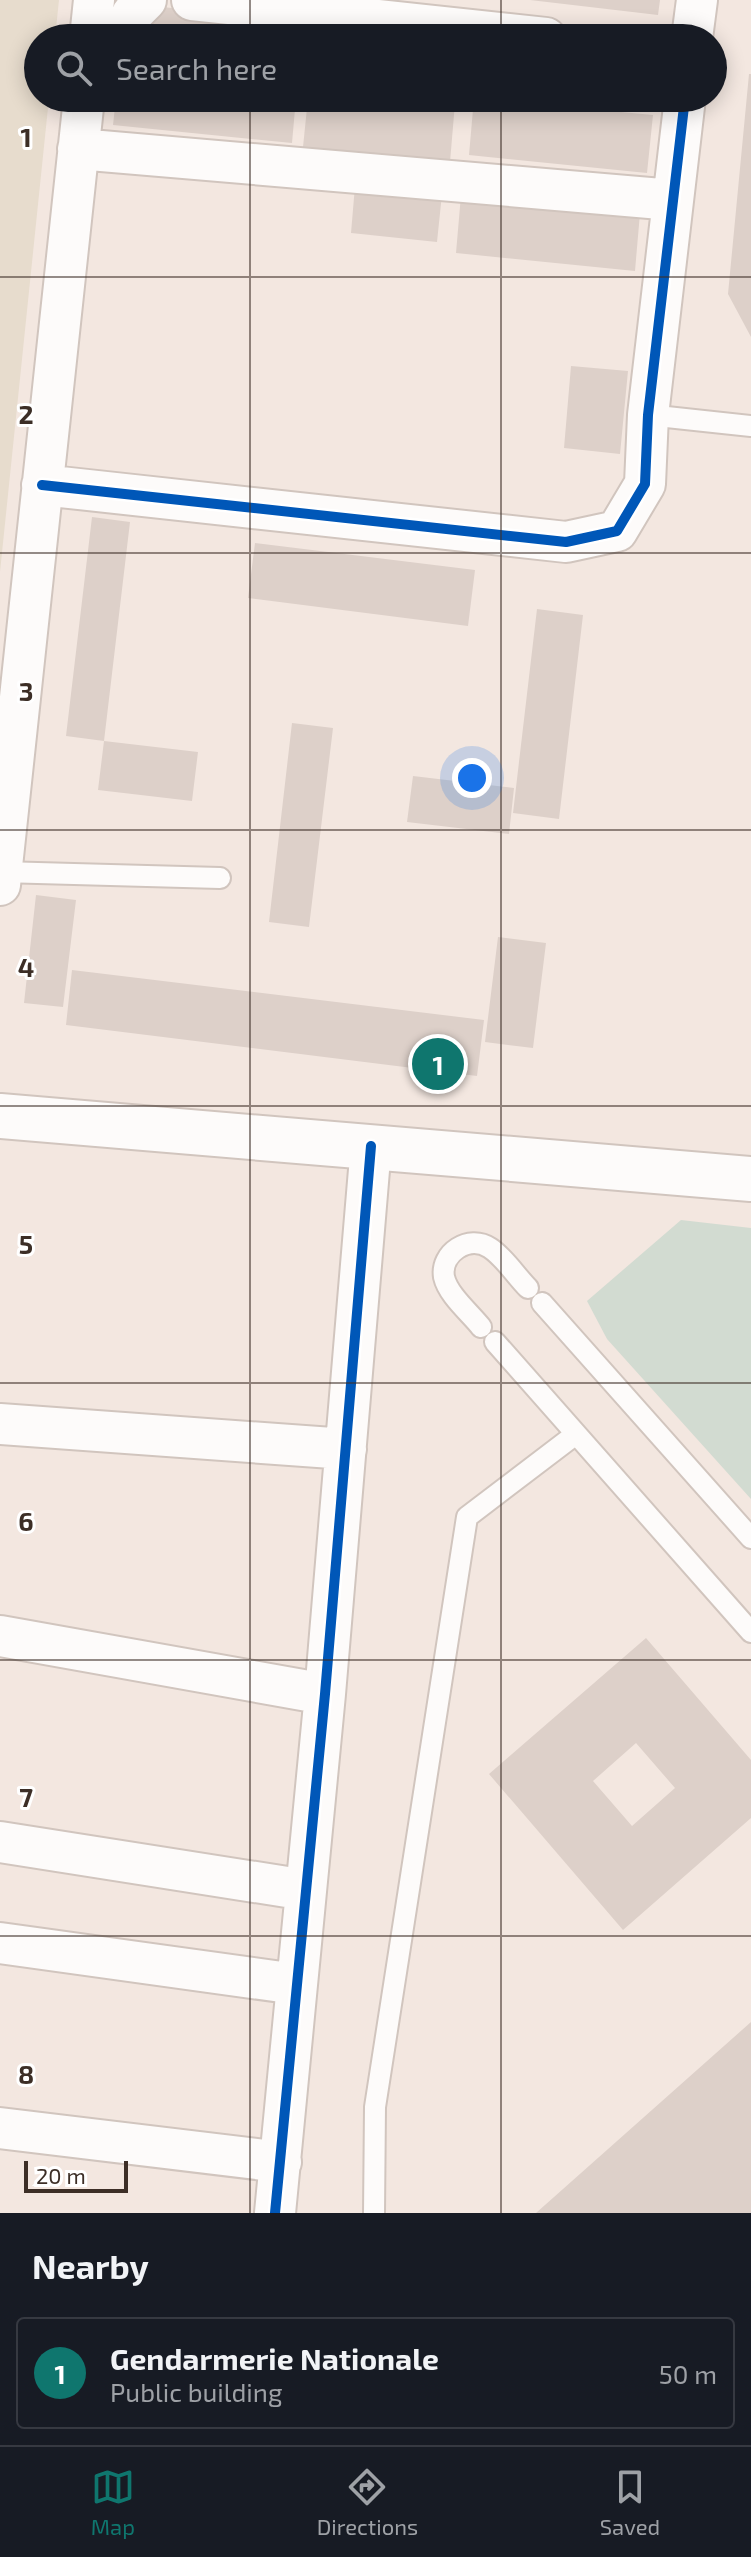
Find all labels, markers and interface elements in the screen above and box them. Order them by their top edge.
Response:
search box [24,24,727,112]
icon: search [52,46,96,90]
text: Search here [116,50,277,86]
text: 1 [20,121,32,152]
text: 2 [18,398,34,429]
text: 3 [19,675,33,706]
your location [452,758,492,798]
text: 4 [18,951,34,982]
pin: 1 [412,1034,464,1094]
text: 5 [19,1228,33,1259]
text: 6 [18,1505,34,1536]
text: 7 [19,1781,33,1812]
text: 8 [18,2058,34,2089]
scale bar [24,2157,128,2193]
text: 20 m [36,2162,86,2188]
text: Nearby [32,2245,149,2286]
text: Gendarmerie Nationale [110,2340,439,2376]
text: 1 [54,2358,66,2389]
text: 50 m [659,2358,717,2389]
text: Public building [110,2376,282,2407]
tab: Map [91,2465,135,2539]
tab: Directions [317,2465,418,2539]
tab: Saved [600,2465,660,2539]

